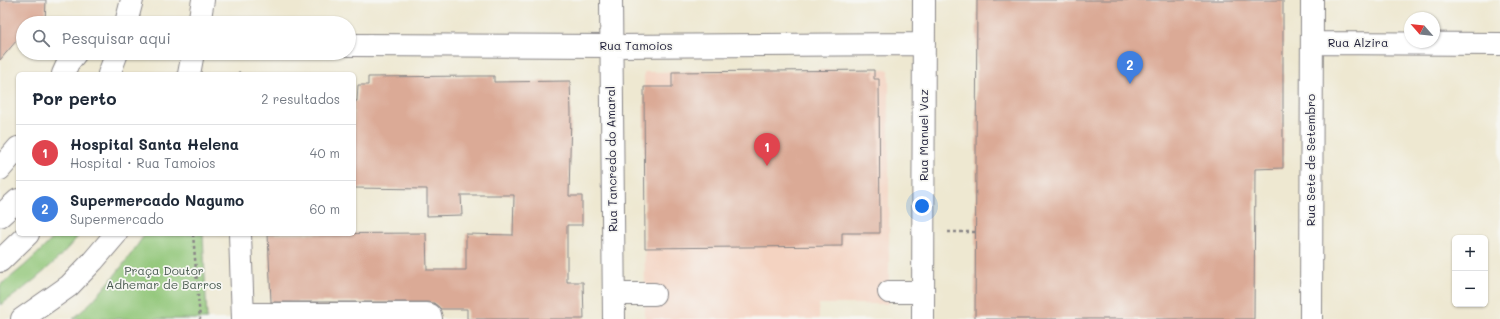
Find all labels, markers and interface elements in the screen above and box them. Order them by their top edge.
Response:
north arrow [1404,12,1440,48]
search box [16,16,356,60]
icon: search [30,27,52,49]
text: Pesquisar aqui [62,28,171,48]
street label: Rua Alzira [1328,34,1388,50]
street label: Rua Tamoios [599,37,673,53]
pin: 2 [1117,51,1143,84]
street label: Rua Tancredo do Amaral [602,86,620,232]
text: Por perto [32,87,116,109]
street label: Rua Manuel Vaz [915,89,931,181]
text: 2 resultados [261,90,340,107]
street label: Rua Sete de Setembro [1302,94,1318,226]
pin: 1 [754,133,780,166]
text: Hospital Santa Helena [70,134,239,154]
text: 1 [42,144,48,161]
text: 40 m [310,144,340,161]
text: Hospital · Rua Tamoios [70,154,215,171]
text: Supermercado Nagumo [70,190,244,210]
your location [912,196,932,216]
text: 2 [41,200,49,217]
text: 60 m [310,200,340,217]
text: Supermercado [70,210,164,227]
map controls [1452,235,1488,307]
button: + [1452,235,1488,271]
park label: Praça Doutor Adhemar de Barros [106,262,222,292]
button: − [1452,271,1488,307]

